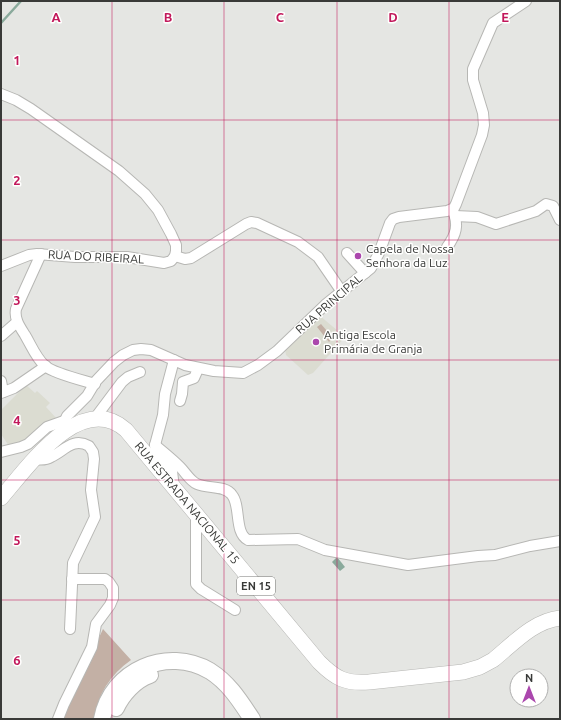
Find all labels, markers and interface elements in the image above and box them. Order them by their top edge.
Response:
text: A [51,10,61,24]
text: B [164,10,173,24]
text: C [276,10,285,24]
text: D [388,10,398,24]
text: E [501,10,509,24]
text: 1 [13,53,21,67]
text: 2 [13,173,21,187]
place label: Capela de Nossa Senhora da Luz [366,242,454,269]
street label: RUA DO RIBEIRAL [48,247,145,266]
marker: Capela de Nossa Senhora da Luz [353,251,363,261]
street label: RUA PRINCIPAL [293,271,364,336]
text: 3 [13,293,21,307]
place label: Antiga Escola Primária de Granja [324,328,423,355]
marker: Antiga Escola Primária de Granja [311,337,321,347]
text: 4 [13,413,21,427]
street label: RUA ESTRADA NACIONAL 15 [133,439,242,566]
text: 5 [13,533,21,547]
road number: EN 15 [237,577,275,595]
text: 6 [13,653,21,667]
north arrow [509,668,549,708]
text: N [525,672,533,684]

